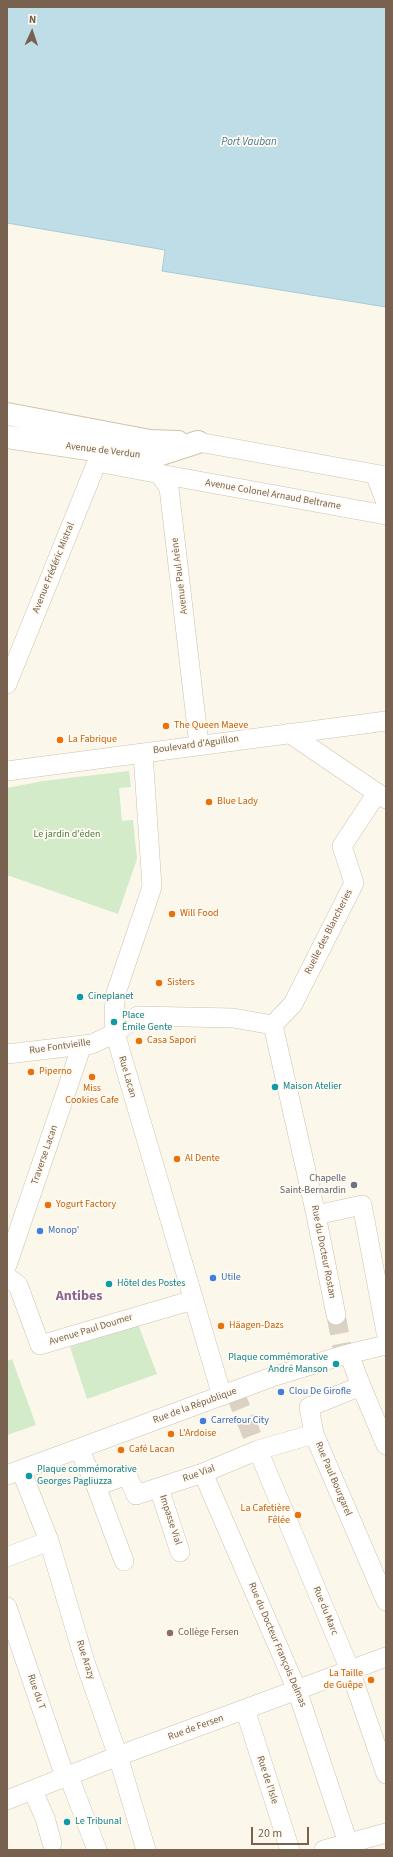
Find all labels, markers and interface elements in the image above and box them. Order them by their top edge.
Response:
north arrow [12,12,52,52]
text: N [29,12,37,27]
water label: Port Vauban [221,136,277,150]
street label: Avenue de Verdun [65,440,141,462]
street label: Avenue Colonel Arnaud Beltrame [204,477,342,513]
street label: Avenue Frédéric Mistral [30,521,78,615]
street label: Avenue Paul Arène [169,537,191,615]
place label: The Queen Maeve [174,720,248,732]
marker: The Queen Maeve [161,721,171,731]
street label: Boulevard d'Aguillon [152,733,240,757]
place label: La Fabrique [68,734,117,746]
marker: La Fabrique [55,735,65,745]
place label: Blue Lady [217,796,258,808]
marker: Blue Lady [204,797,214,807]
park label: Le jardin d'éden [34,829,100,841]
street label: Ruelle des Blancheries [302,887,356,977]
place label: Will Food [180,908,219,920]
marker: Will Food [167,909,177,919]
place label: Sisters [167,977,195,989]
marker: Sisters [154,978,164,988]
place label: Cineplanet [88,991,133,1003]
marker: Cineplanet [75,992,85,1002]
place label: Place Émile Gente [122,1010,172,1034]
marker: Place Émile Gente [109,1017,119,1027]
place label: Casa Sapori [147,1035,196,1047]
marker: Casa Sapori [134,1036,144,1046]
street label: Rue Fontvieille [29,1037,91,1057]
street label: Rue Lacan [115,1055,139,1099]
place label: Piperno [39,1066,72,1078]
marker: Piperno [26,1067,36,1077]
marker: Miss Cookies Cafe [87,1072,97,1082]
place label: Maison Atelier [283,1081,342,1093]
marker: Maison Atelier [270,1082,280,1092]
place label: Miss Cookies Cafe [65,1083,119,1106]
street label: Traverse Lacan [29,1124,61,1186]
place label: Al Dente [185,1153,220,1165]
marker: Al Dente [172,1154,182,1164]
place label: Chapelle Saint-Bernardin [280,1173,346,1196]
marker: Chapelle Saint-Bernardin [349,1180,359,1190]
place label: Yogurt Factory [56,1199,116,1211]
marker: Yogurt Factory [43,1200,53,1210]
street label: Rue du Docteur Rostan [308,1204,338,1300]
place label: Monop' [48,1225,79,1237]
marker: Monop' [35,1226,45,1236]
place label: Utile [221,1272,241,1284]
marker: Utile [208,1273,218,1283]
place label: Hôtel des Postes [117,1278,185,1290]
marker: Hôtel des Postes [104,1279,114,1289]
district label: Antibes [56,1289,102,1305]
street label: Avenue Paul Doumer [48,1312,134,1348]
place label: Häagen-Dazs [229,1320,284,1332]
marker: Häagen-Dazs [216,1321,226,1331]
place label: Plaque commémorative André Manson [228,1352,328,1376]
marker: Plaque commémorative André Manson [331,1359,341,1369]
street label: Rue de la République [151,1385,239,1427]
place label: Clou De Girofle [289,1386,351,1398]
marker: Clou De Girofle [276,1387,286,1397]
place label: Carrefour City [211,1415,269,1427]
marker: Carrefour City [198,1416,208,1426]
place label: L'Ardoise [179,1428,216,1440]
marker: L'Ardoise [166,1429,176,1439]
street label: Rue Paul Bourgarel [312,1440,354,1518]
place label: Café Lacan [129,1444,174,1456]
marker: Café Lacan [116,1445,126,1455]
street label: Rue Vial [181,1463,217,1485]
place label: Plaque commémorative Georges Pagliuzza [37,1464,137,1488]
marker: Plaque commémorative Georges Pagliuzza [24,1471,34,1481]
street label: Impasse Vial [156,1493,184,1547]
place label: La Cafetière Fêlée [241,1503,290,1526]
marker: La Cafetière Fêlée [293,1510,303,1520]
street label: Rue du Docteur François Delmas [245,1581,309,1709]
street label: Rue du Marc [310,1585,340,1637]
place label: Collège Fersen [178,1627,239,1639]
marker: Collège Fersen [165,1628,175,1638]
street label: Rue Arazy [73,1639,97,1681]
place label: La Taille de Guêpe [323,1668,363,1692]
street label: Rue du T [24,1673,48,1711]
marker: La Taille de Guêpe [366,1675,376,1685]
street label: Rue de Fersen [167,1712,225,1744]
street label: Rue de l'Isle [254,1754,280,1806]
place label: Le Tribunal [75,1816,122,1828]
marker: Le Tribunal [62,1817,72,1827]
scale bar [253,1819,311,1845]
text: 20 m [258,1825,282,1842]

